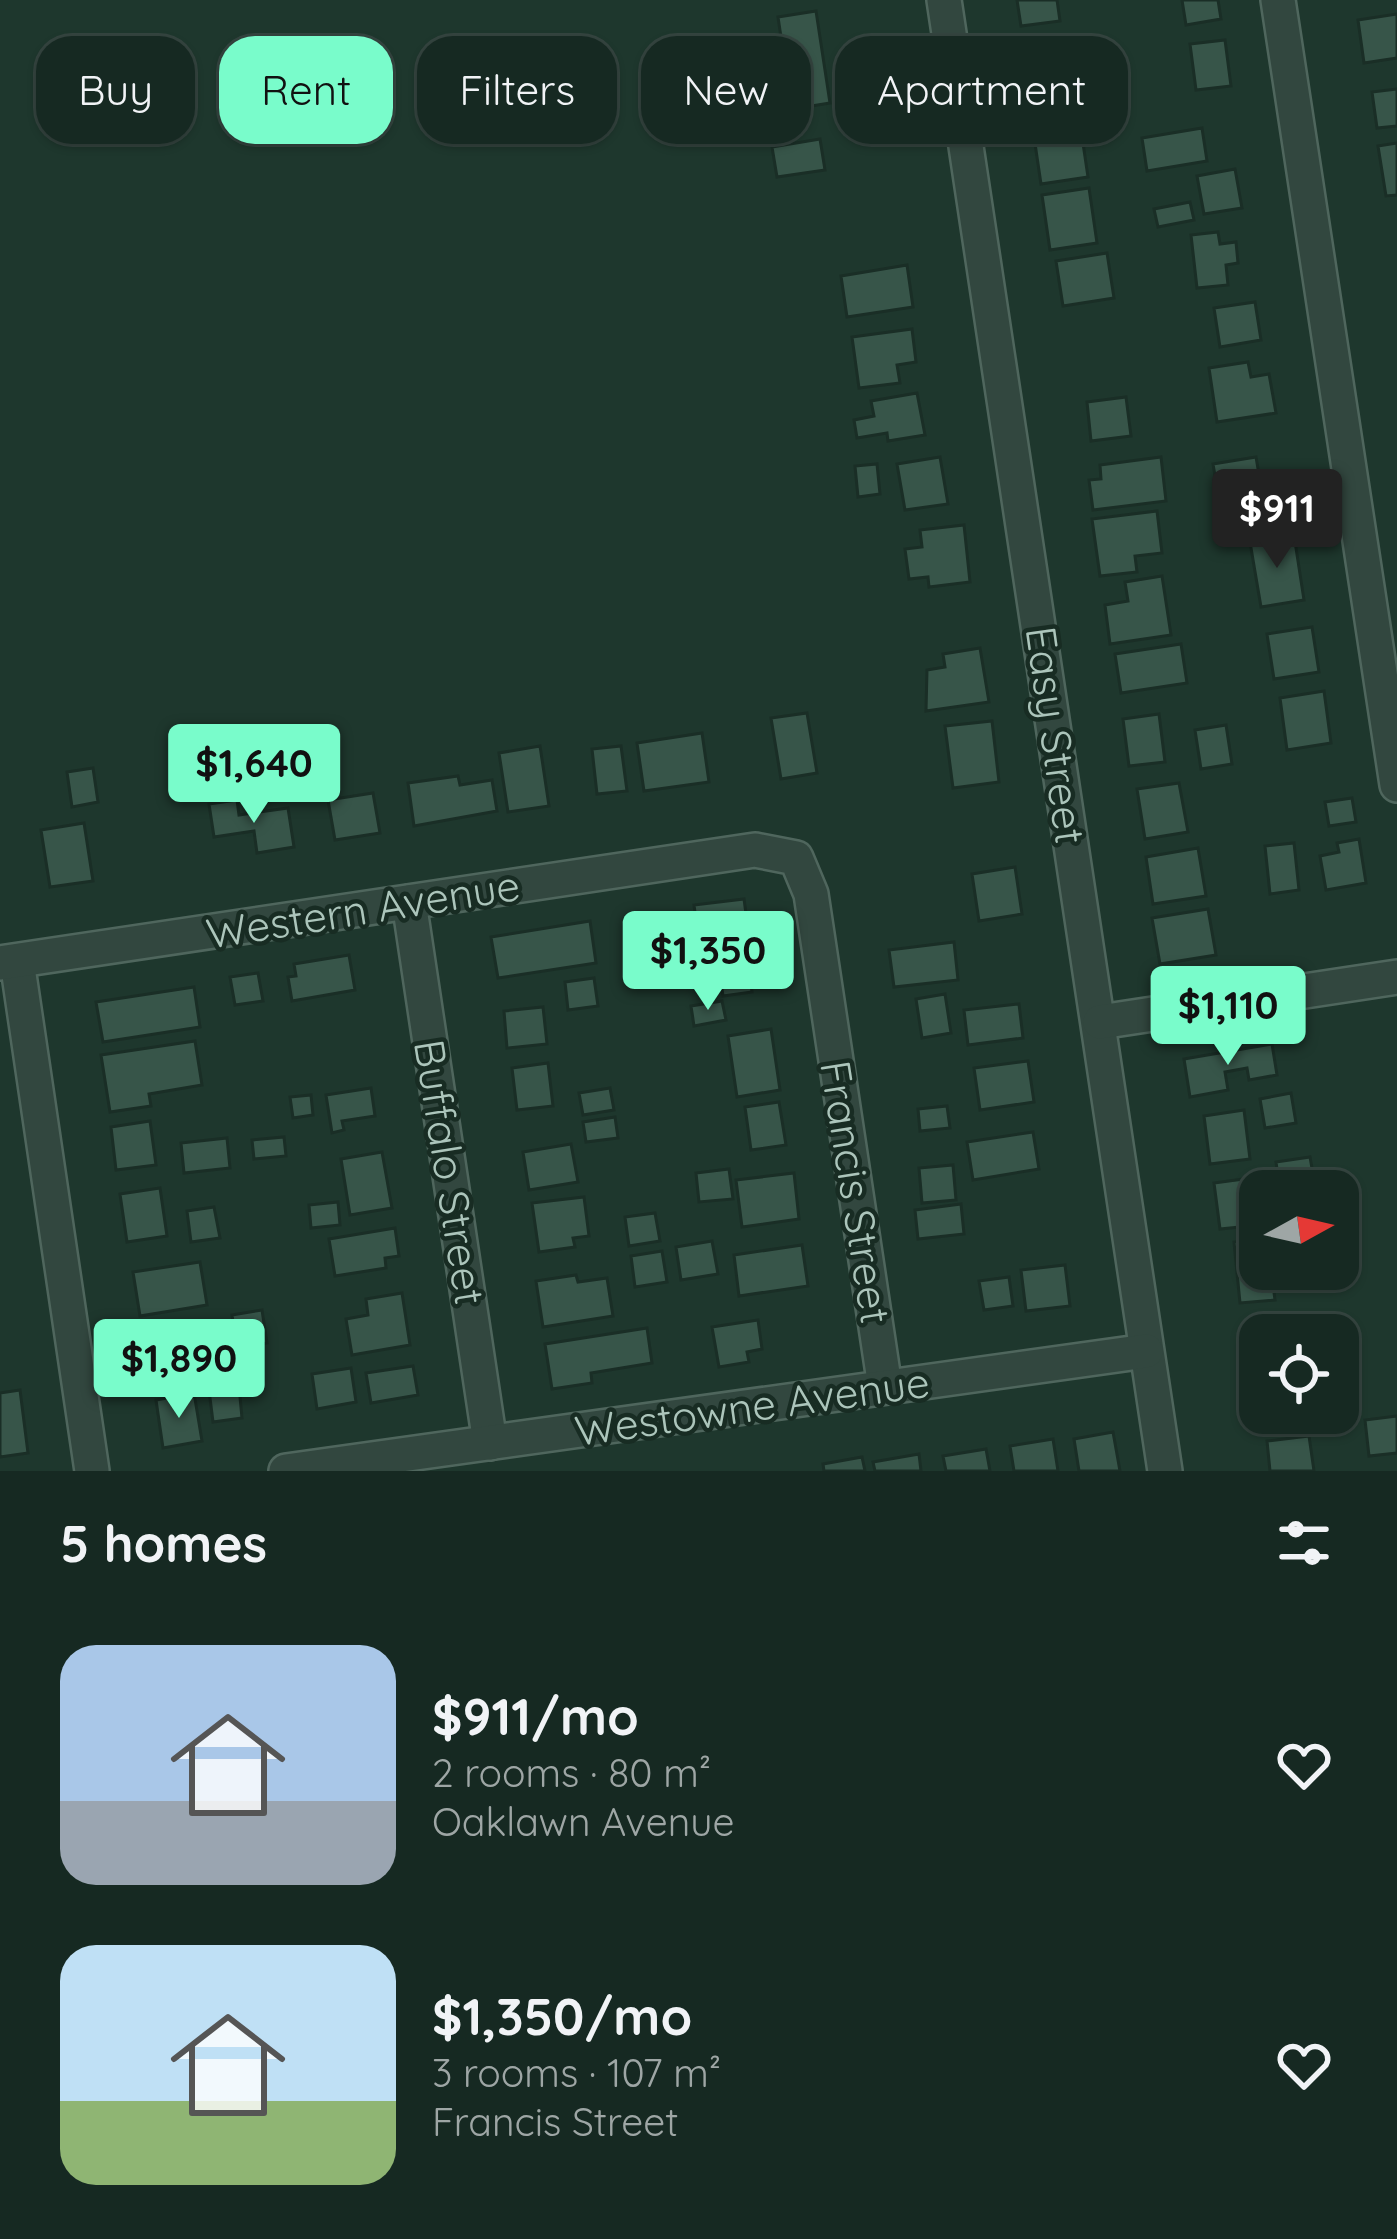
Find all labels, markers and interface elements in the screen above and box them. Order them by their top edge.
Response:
chip: Buy [36,36,195,144]
chip: Rent [219,36,393,144]
chip: Filters [417,36,617,144]
chip: New [641,36,811,144]
chip: Apartment [835,36,1128,144]
pin: $911 [1206,469,1348,571]
text: $911 [1239,483,1315,532]
street label: Easy Street [1015,623,1097,847]
pin: $1,640 [156,724,352,826]
text: $1,640 [195,738,313,787]
street label: Western Avenue [202,858,524,960]
pin: $1,350 [610,911,806,1013]
text: $1,350 [650,925,766,974]
pin: $1,110 [1130,966,1326,1068]
text: $1,110 [1178,980,1278,1029]
street label: Buffalo Street [403,1036,497,1308]
street label: Francis Street [809,1057,903,1327]
north arrow [1239,1170,1359,1290]
map controls [1239,1170,1359,1434]
button: locate [1239,1314,1359,1434]
pin: $1,890 [81,1319,277,1421]
text: $1,890 [121,1333,237,1382]
street label: Westowne Avenue [571,1355,933,1457]
icon: filters [1271,1510,1337,1576]
text: 5 homes [60,1511,267,1575]
text: $911/mo [432,1684,639,1748]
icon: home [156,1693,300,1837]
icon: heart [1271,1732,1337,1798]
text: 2 rooms · 80 m² [432,1748,711,1797]
text: Oaklawn Avenue [432,1797,734,1846]
text: $1,350/mo [432,1984,692,2048]
icon: home [156,1993,300,2137]
icon: heart [1271,2032,1337,2098]
text: 3 rooms · 107 m² [432,2048,721,2097]
text: Francis Street [432,2097,679,2146]

